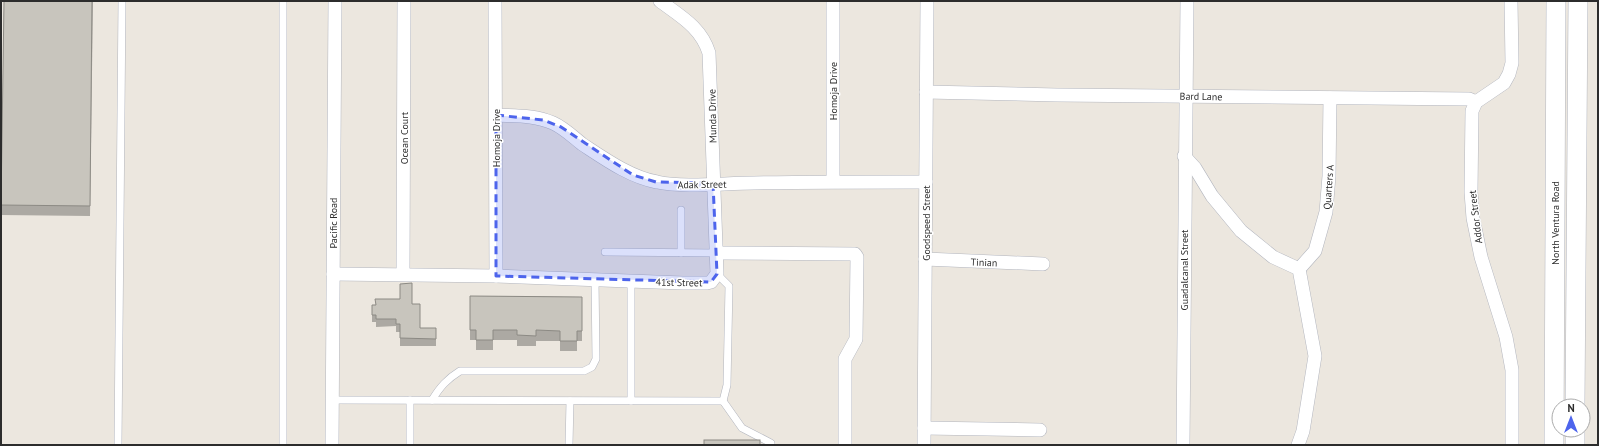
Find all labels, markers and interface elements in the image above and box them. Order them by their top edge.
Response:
street label: Homoja Drive [827,62,840,120]
street label: Munda Drive [706,89,719,143]
street label: Bard Lane [1180,90,1222,103]
street label: Homoja Drive [490,109,503,167]
street label: Ocean Court [398,111,411,164]
street label: Quarters A [1320,164,1337,210]
street label: Adak Street [677,178,727,191]
street label: North Ventura Road [1549,181,1562,265]
street label: Goodspeed Street [920,185,933,261]
street label: Addor Street [1466,189,1485,244]
street label: Pacific Road [327,198,340,248]
street label: Guadalcanal Street [1178,229,1191,310]
street label: Tinian [970,256,998,269]
street label: 41st Street [656,276,703,289]
north arrow [1551,398,1591,438]
text: N [1567,401,1575,415]

